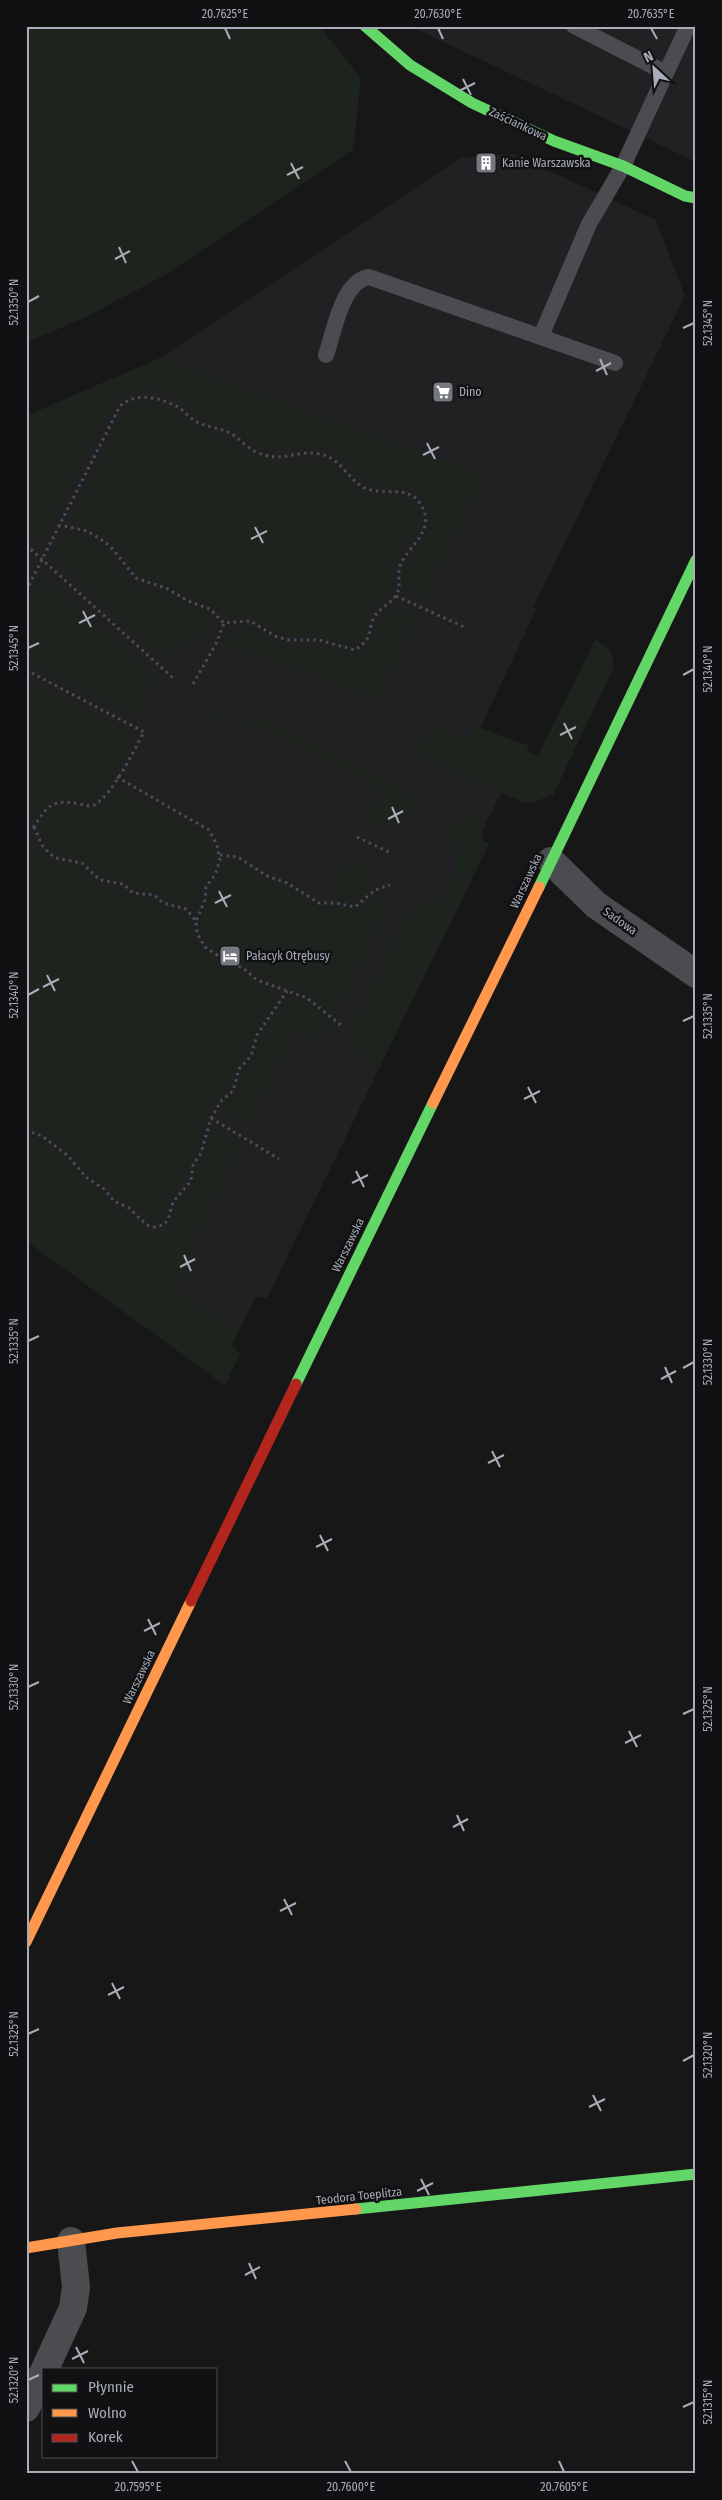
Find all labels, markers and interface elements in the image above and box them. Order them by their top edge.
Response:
text: 20.7625°E [202,7,249,21]
text: 20.7630°E [414,7,462,21]
text: 20.7635°E [628,7,675,21]
north arrow [630,42,680,92]
text: N [641,47,656,66]
street label: Zaściankowa [487,105,549,144]
building icon: Kanie Warszawska [474,151,498,175]
place label: Kanie Warszawska [502,156,591,170]
text: 52.1350°N [7,279,21,325]
text: 52.1345°N [701,300,715,346]
supermarket icon: Dino [431,380,455,404]
place label: Dino [459,385,482,399]
text: 52.1345°N [7,625,21,671]
text: 52.1340°N [701,645,715,693]
street label: Warszawska [507,852,545,910]
street label: Sadowa [600,904,640,938]
hotel icon: Pałacyk Otrębusy [218,944,242,968]
place label: Pałacyk Otrębusy [246,949,330,963]
text: 52.1340°N [7,971,21,1019]
text: 52.1335°N [701,993,715,1039]
street label: Warszawska [329,1216,367,1274]
text: 52.1335°N [7,1318,21,1364]
text: 52.1330°N [701,1339,715,1385]
street label: Warszawska [120,1648,158,1706]
text: 52.1330°N [7,1664,21,1710]
text: 52.1325°N [701,1686,715,1732]
text: 52.1325°N [7,2011,21,2057]
text: 52.1320°N [701,2032,715,2078]
street label: Teodora Toeplitza [315,2185,403,2207]
text: 52.1320°N [7,2357,21,2403]
legend [42,2368,218,2458]
text: Płynnie [88,2378,134,2396]
text: 52.1315°N [701,2380,715,2424]
text: Wolno [88,2404,127,2422]
text: Korek [88,2428,123,2446]
text: 20.7595°E [115,2480,162,2494]
text: 20.7600°E [327,2480,376,2494]
text: 20.7605°E [540,2480,588,2494]

